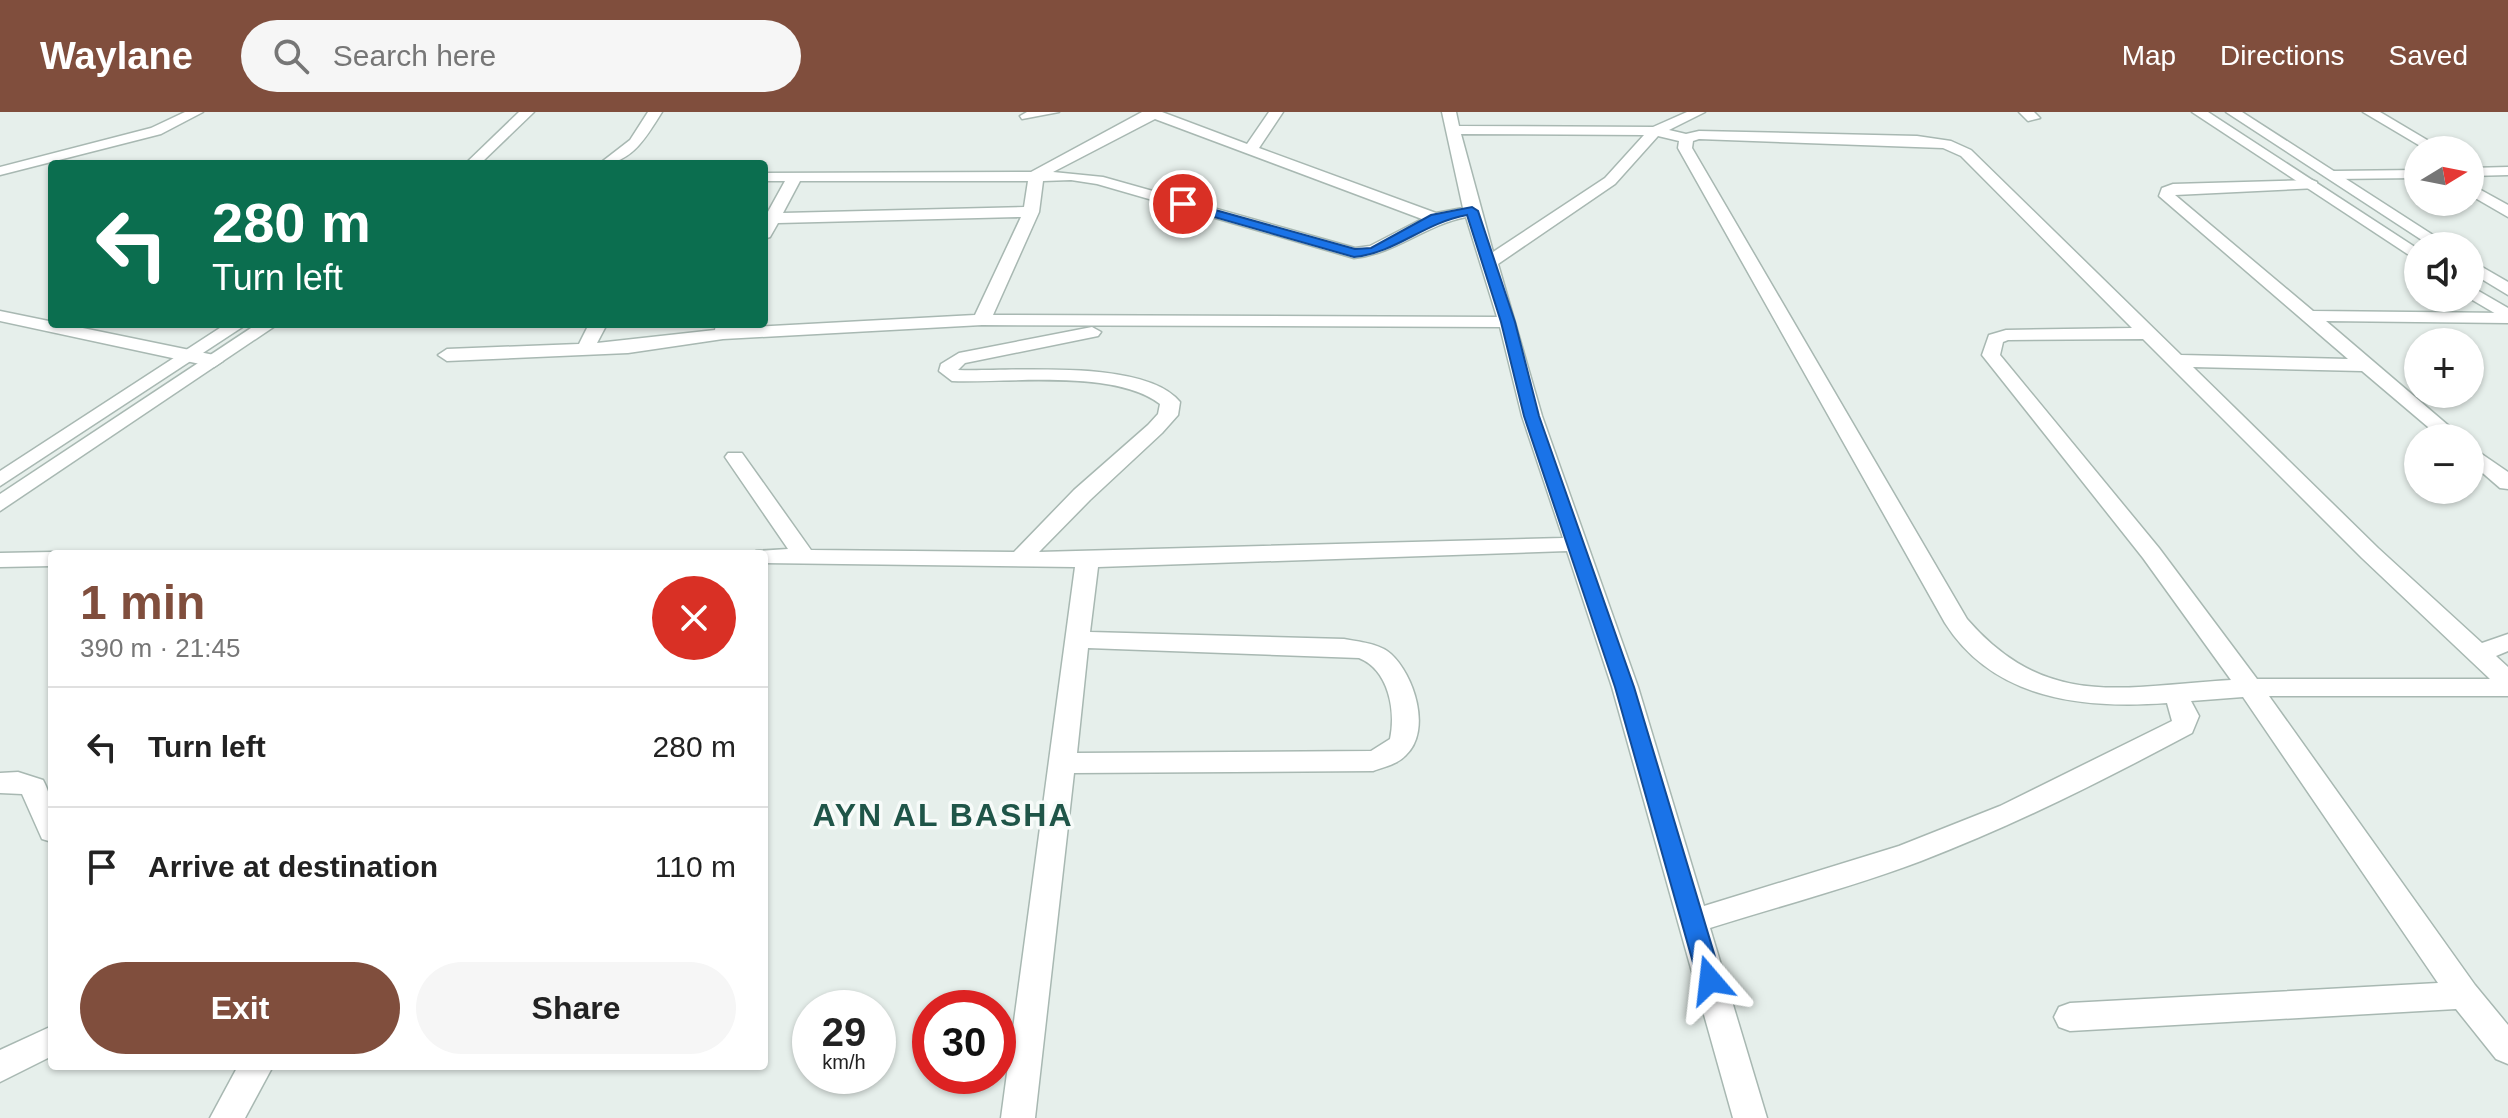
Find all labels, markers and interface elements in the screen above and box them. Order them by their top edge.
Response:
search box [241,20,801,92]
icon: search [269,34,313,78]
text: Waylane [40,35,193,77]
text: Search here [333,39,496,72]
text: Map [2122,40,2176,71]
text: Directions [2220,40,2345,71]
text: Saved [2389,40,2468,71]
north arrow [2404,136,2484,216]
map controls [2404,136,2484,504]
pin [1149,170,1217,238]
icon: arrive [1161,182,1205,226]
text: 280 m [212,191,371,254]
icon: left [80,192,184,296]
button: sound [2404,232,2484,312]
text: Turn left [212,257,343,298]
button: + [2404,328,2484,408]
button: − [2404,424,2484,504]
text: 1 min [80,576,205,629]
button: close [652,576,736,660]
text: 390 m · 21:45 [80,633,240,663]
icon: left [80,725,124,769]
text: Turn left [148,730,266,763]
text: 280 m [653,730,736,763]
district label: AYN AL BASHA [812,797,1074,833]
icon: arrive [80,845,124,889]
text: Arrive at destination [148,850,438,883]
text: 110 m [655,850,736,883]
position arrow [1668,938,1752,1022]
button: Exit [80,962,400,1054]
button: Share [416,962,736,1054]
speed limit sign: 30 [912,990,1016,1094]
text: 29 [822,1010,866,1054]
text: km/h [822,1051,866,1073]

